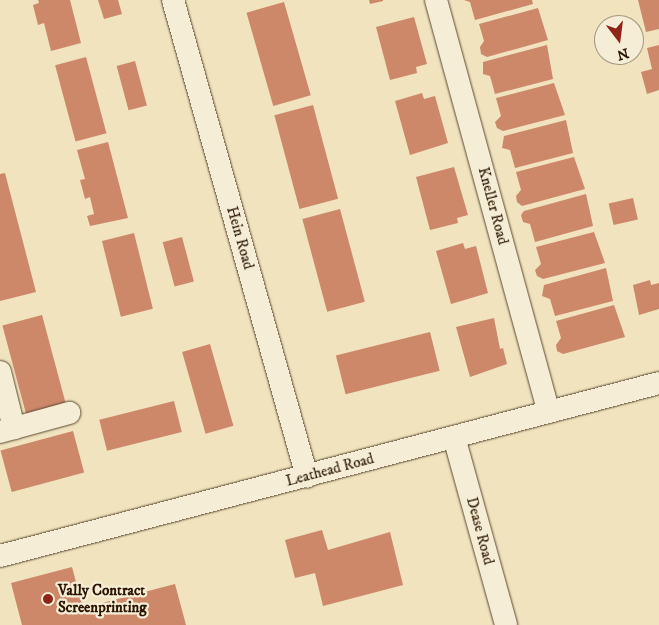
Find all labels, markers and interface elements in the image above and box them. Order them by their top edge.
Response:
north arrow [594,15,644,65]
text: N [615,43,631,64]
street label: Kneller Road [474,165,512,247]
street label: Hein Road [222,204,258,272]
street label: Leathead Road [284,450,376,490]
street label: Dease Road [462,495,498,567]
place label: Vally Contract Screenprinting [58,581,147,616]
marker: Vally Contract Screenprinting [42,593,54,605]

